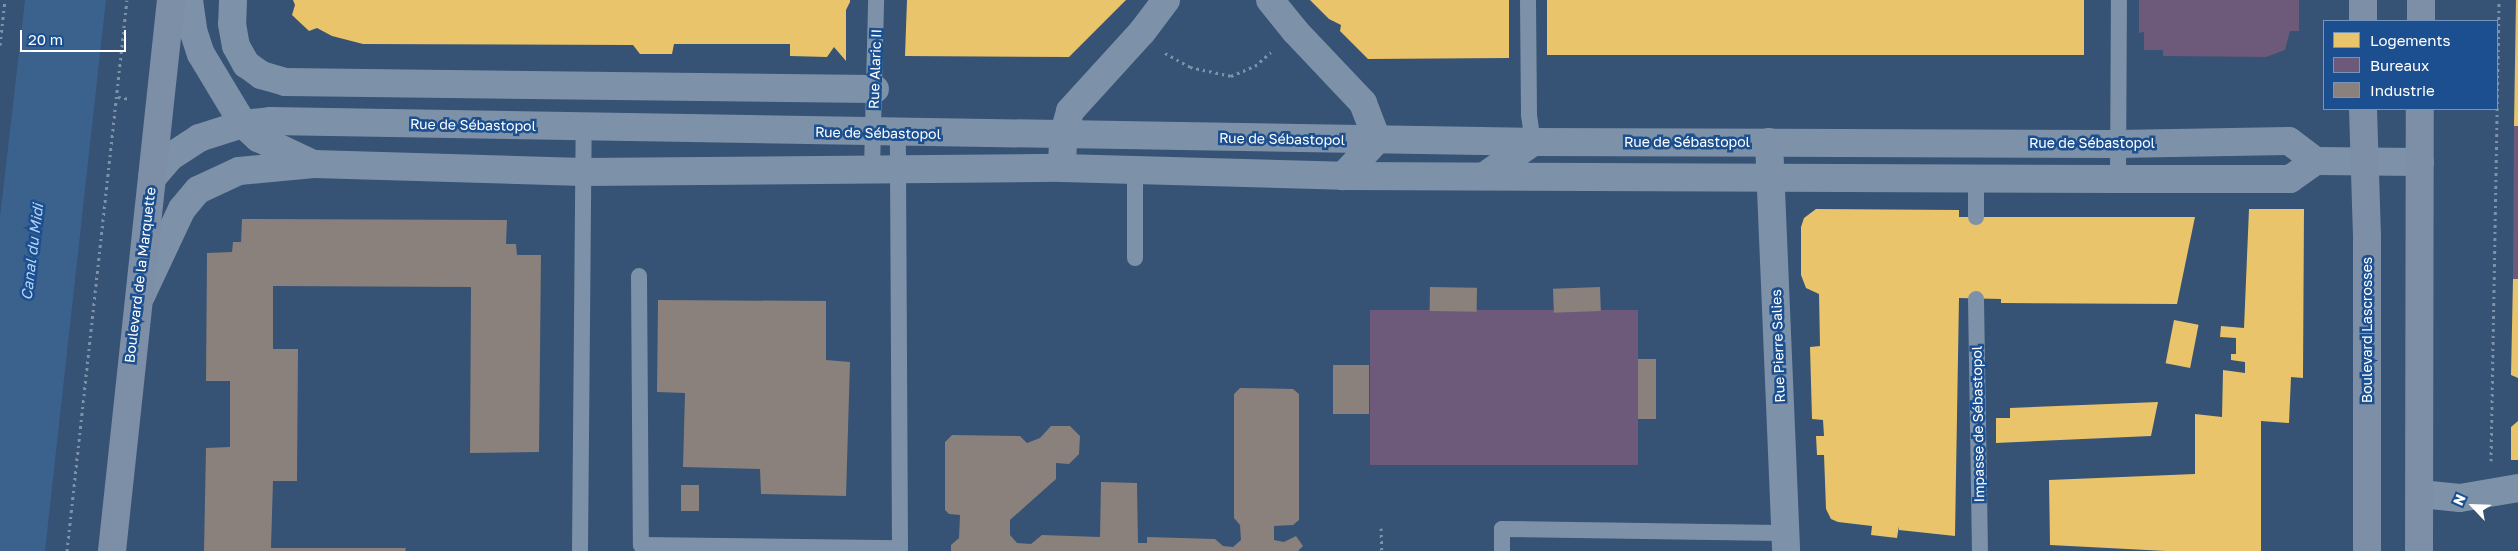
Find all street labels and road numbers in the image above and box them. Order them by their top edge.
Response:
street label: Rue Alaric II [865,29,885,109]
street label: Rue de Sébastopol [410,116,536,134]
street label: Rue de Sébastopol [815,124,941,142]
street label: Rue de Sébastopol [1219,130,1345,148]
street label: Rue de Sébastopol [1624,134,1750,150]
street label: Rue de Sébastopol [2029,135,2155,151]
street label: Boulevard de la Marquette [121,186,159,364]
street label: Boulevard Lascrosses [2359,257,2375,403]
street label: Rue Pierre Salies [1768,289,1788,403]
street label: Impasse de Sébastopol [1968,346,1988,502]

